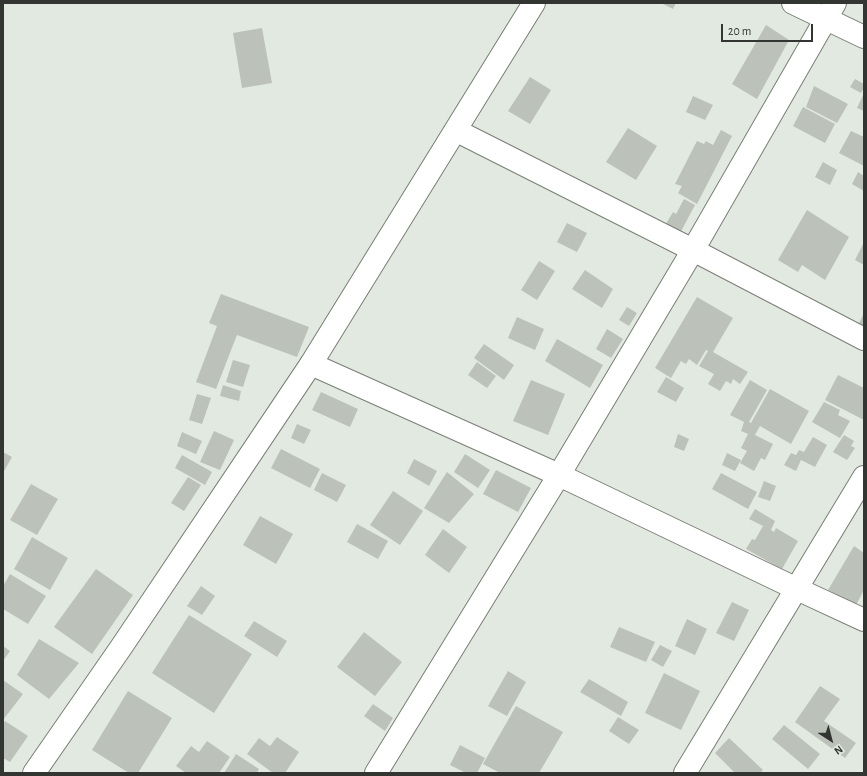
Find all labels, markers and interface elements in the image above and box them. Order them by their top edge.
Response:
scale bar [723,16,815,42]
text: 20 m [728,25,751,37]
north arrow [811,720,851,760]
text: N [832,743,845,757]

